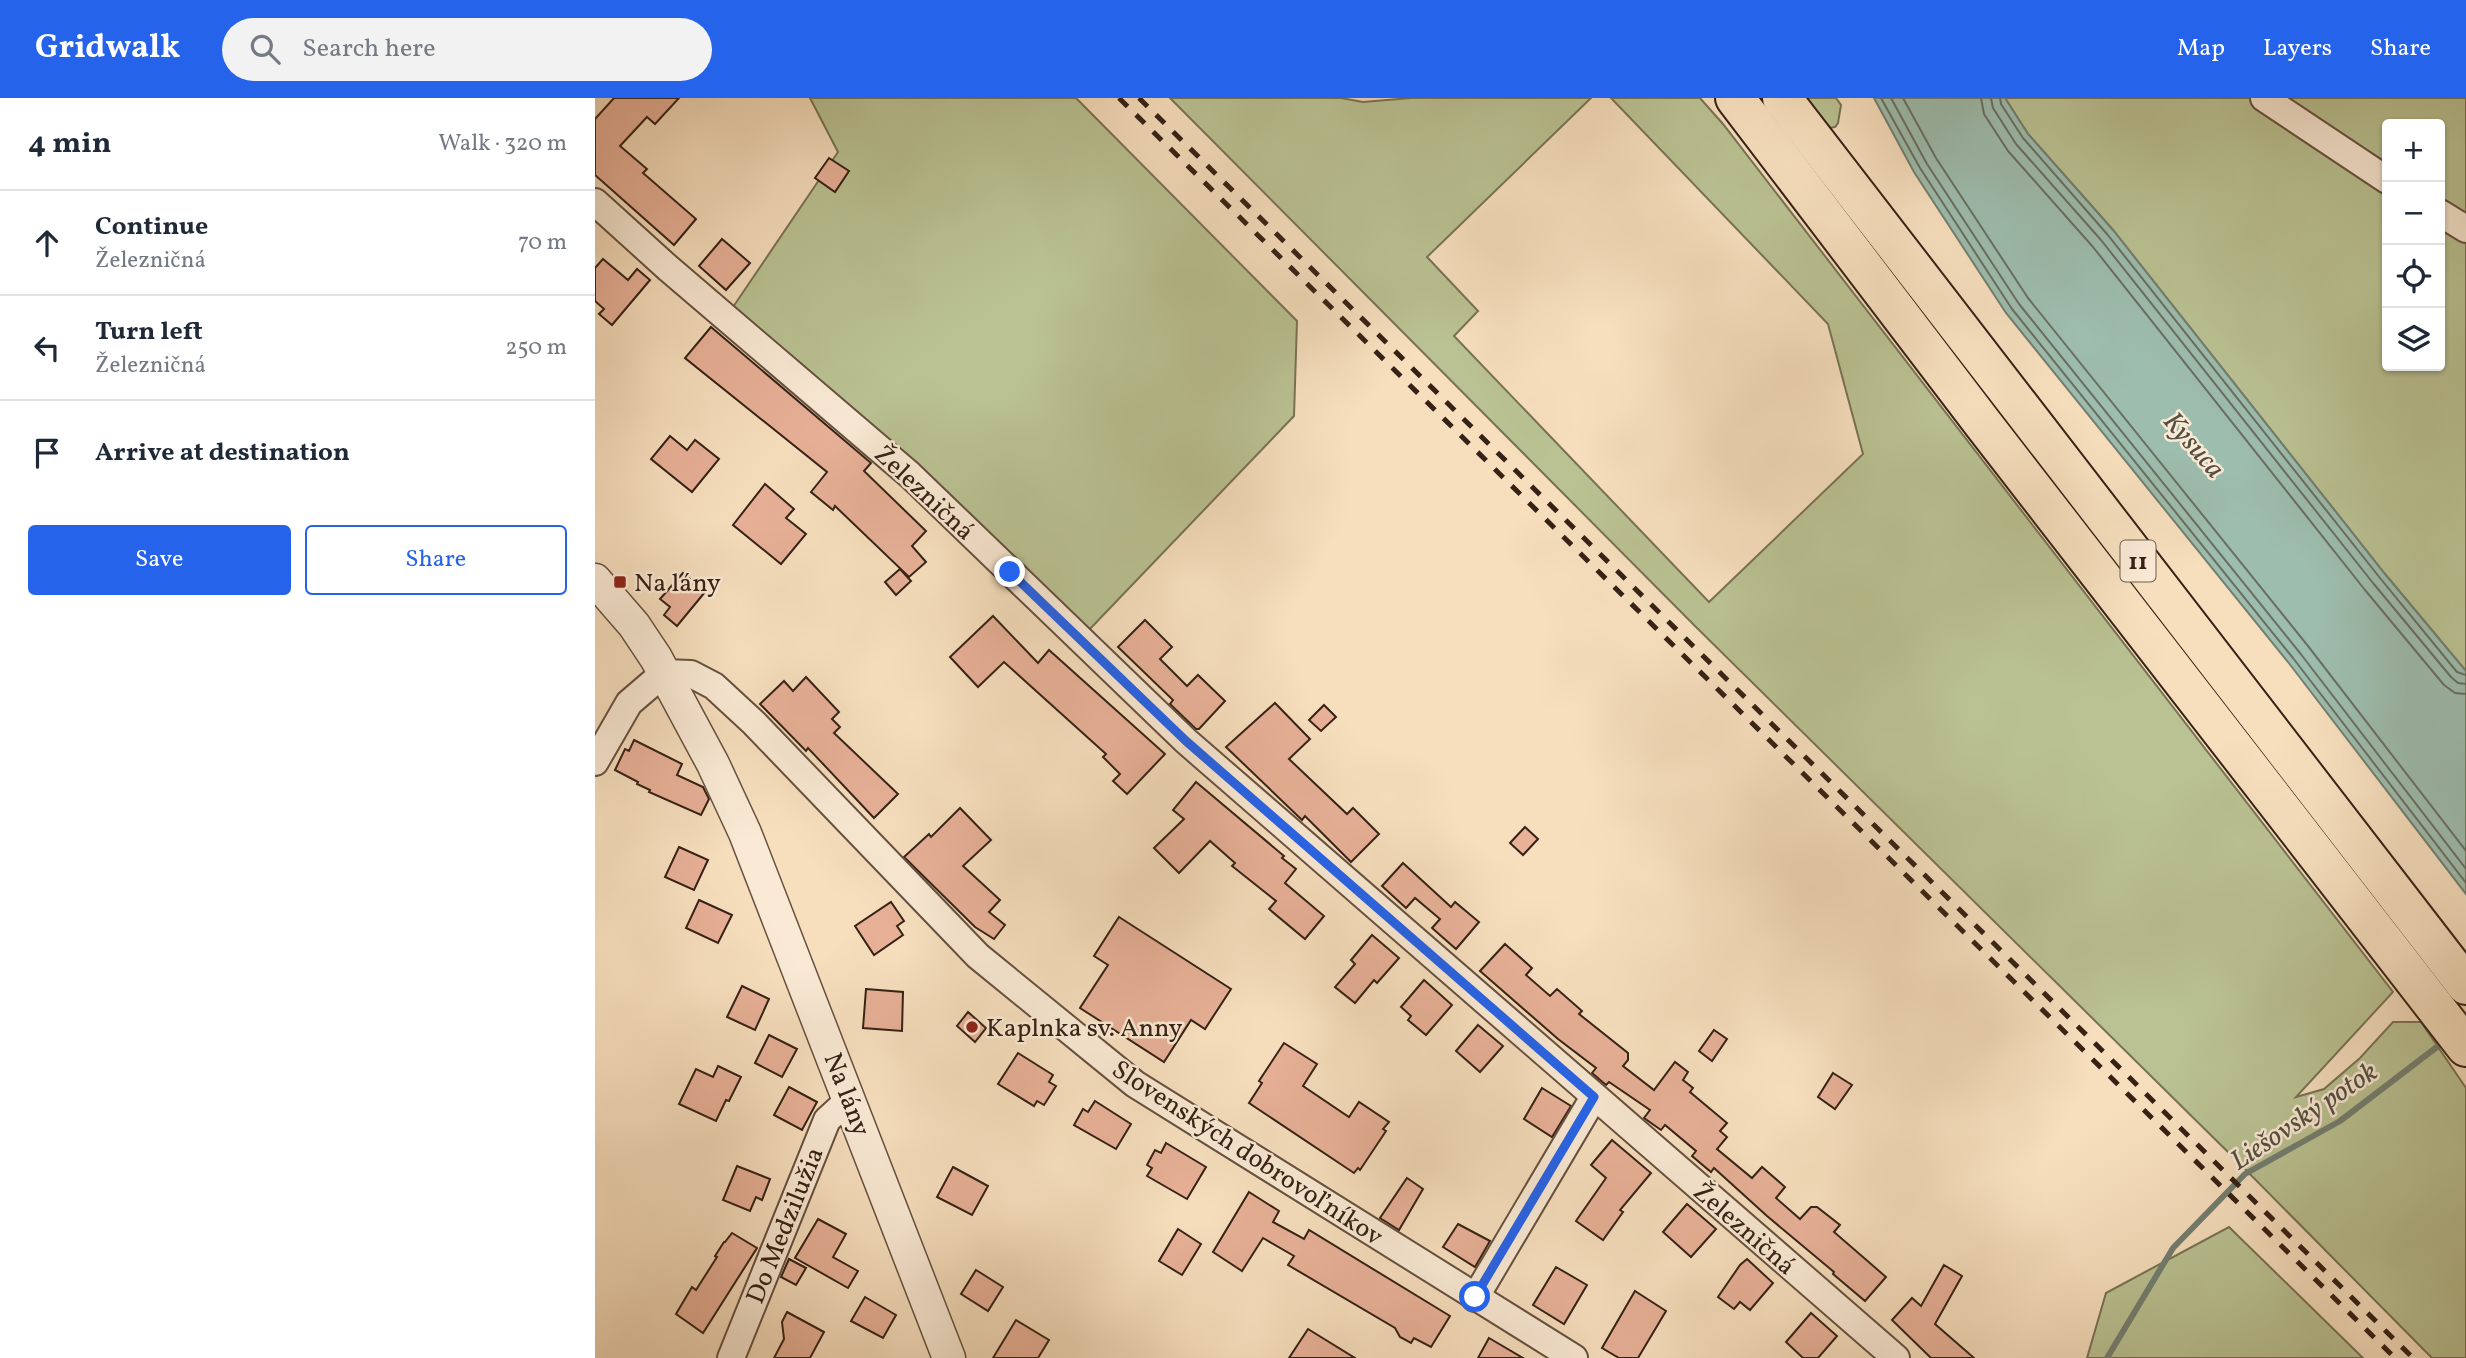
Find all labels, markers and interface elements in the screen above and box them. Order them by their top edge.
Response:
search box [222,18,712,81]
text: Gridwalk [35,26,180,72]
icon: search [246,30,284,68]
text: Search here [302,31,436,67]
text: Map [2177,32,2225,66]
text: Layers [2263,32,2332,66]
text: Share [2370,32,2431,66]
map controls [2382,119,2445,371]
button: + [2382,119,2445,182]
text: 4 min [28,123,112,165]
text: Walk · 320 m [438,128,567,160]
button: − [2382,182,2445,245]
text: Continue [95,209,208,245]
icon: ahead [28,224,66,262]
text: 70 m [518,227,567,259]
text: Železničná [95,245,206,277]
button: locate [2382,245,2445,308]
button: layers [2382,308,2445,371]
text: Turn left [95,314,203,350]
icon: left [28,329,66,367]
text: 250 m [505,332,567,364]
text: Železničná [95,350,206,382]
water label: Kysuca [2153,404,2233,488]
icon: arrive [28,434,66,472]
text: Arrive at destination [95,435,350,471]
street label: Železničná [866,438,982,549]
button: Save [28,525,291,595]
button: Share [305,525,567,595]
road number: 11 [2121,540,2155,582]
route end [994,556,1025,587]
place label: Na lány [634,566,721,602]
marker: Na lány [612,574,628,590]
place label: Kaplnka sv. Anny [986,1011,1183,1047]
marker: Kaplnka sv. Anny [964,1019,980,1035]
street label: Na lány [814,1048,878,1142]
street label: Slovenských dobrovoľníkov [1104,1052,1390,1255]
water label: Liešovský potok [2223,1053,2386,1181]
street label: Do Medzilužia [738,1142,834,1309]
street label: Železničná [1685,1175,1803,1284]
route start [1459,1281,1490,1312]

